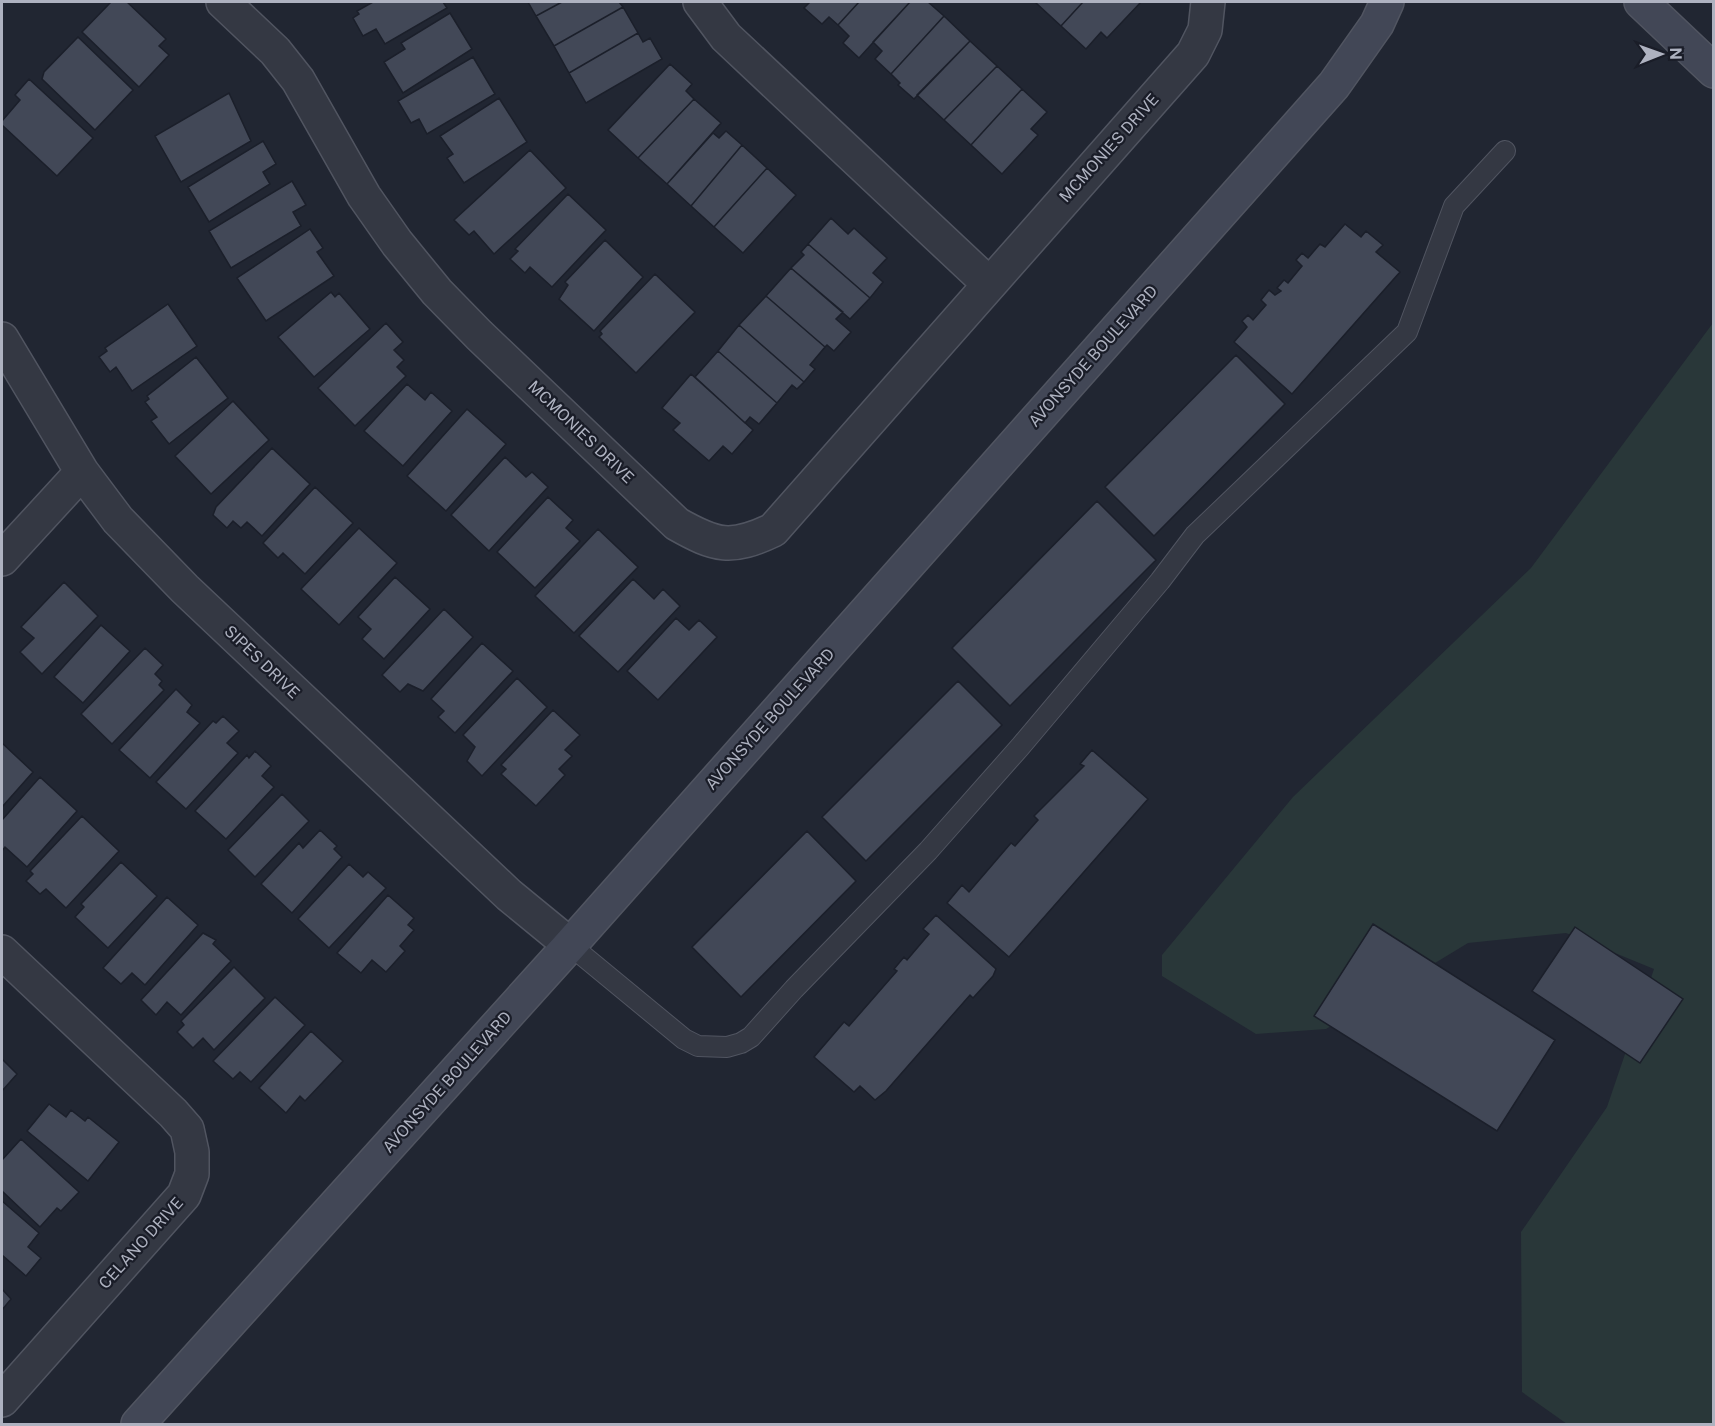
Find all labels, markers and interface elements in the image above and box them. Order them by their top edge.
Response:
north arrow [1631,24,1691,84]
text: N [1666,47,1685,60]
street label: MCMONIES DRIVE [1055,90,1163,206]
street label: AVONSYDE BOULEVARD [1025,281,1161,431]
street label: MCMONIES DRIVE [524,377,638,487]
street label: SIPES DRIVE [220,621,304,703]
street label: AVONSYDE BOULEVARD [702,644,838,794]
street label: AVONSYDE BOULEVARD [379,1007,515,1157]
street label: CELANO DRIVE [95,1193,187,1293]

